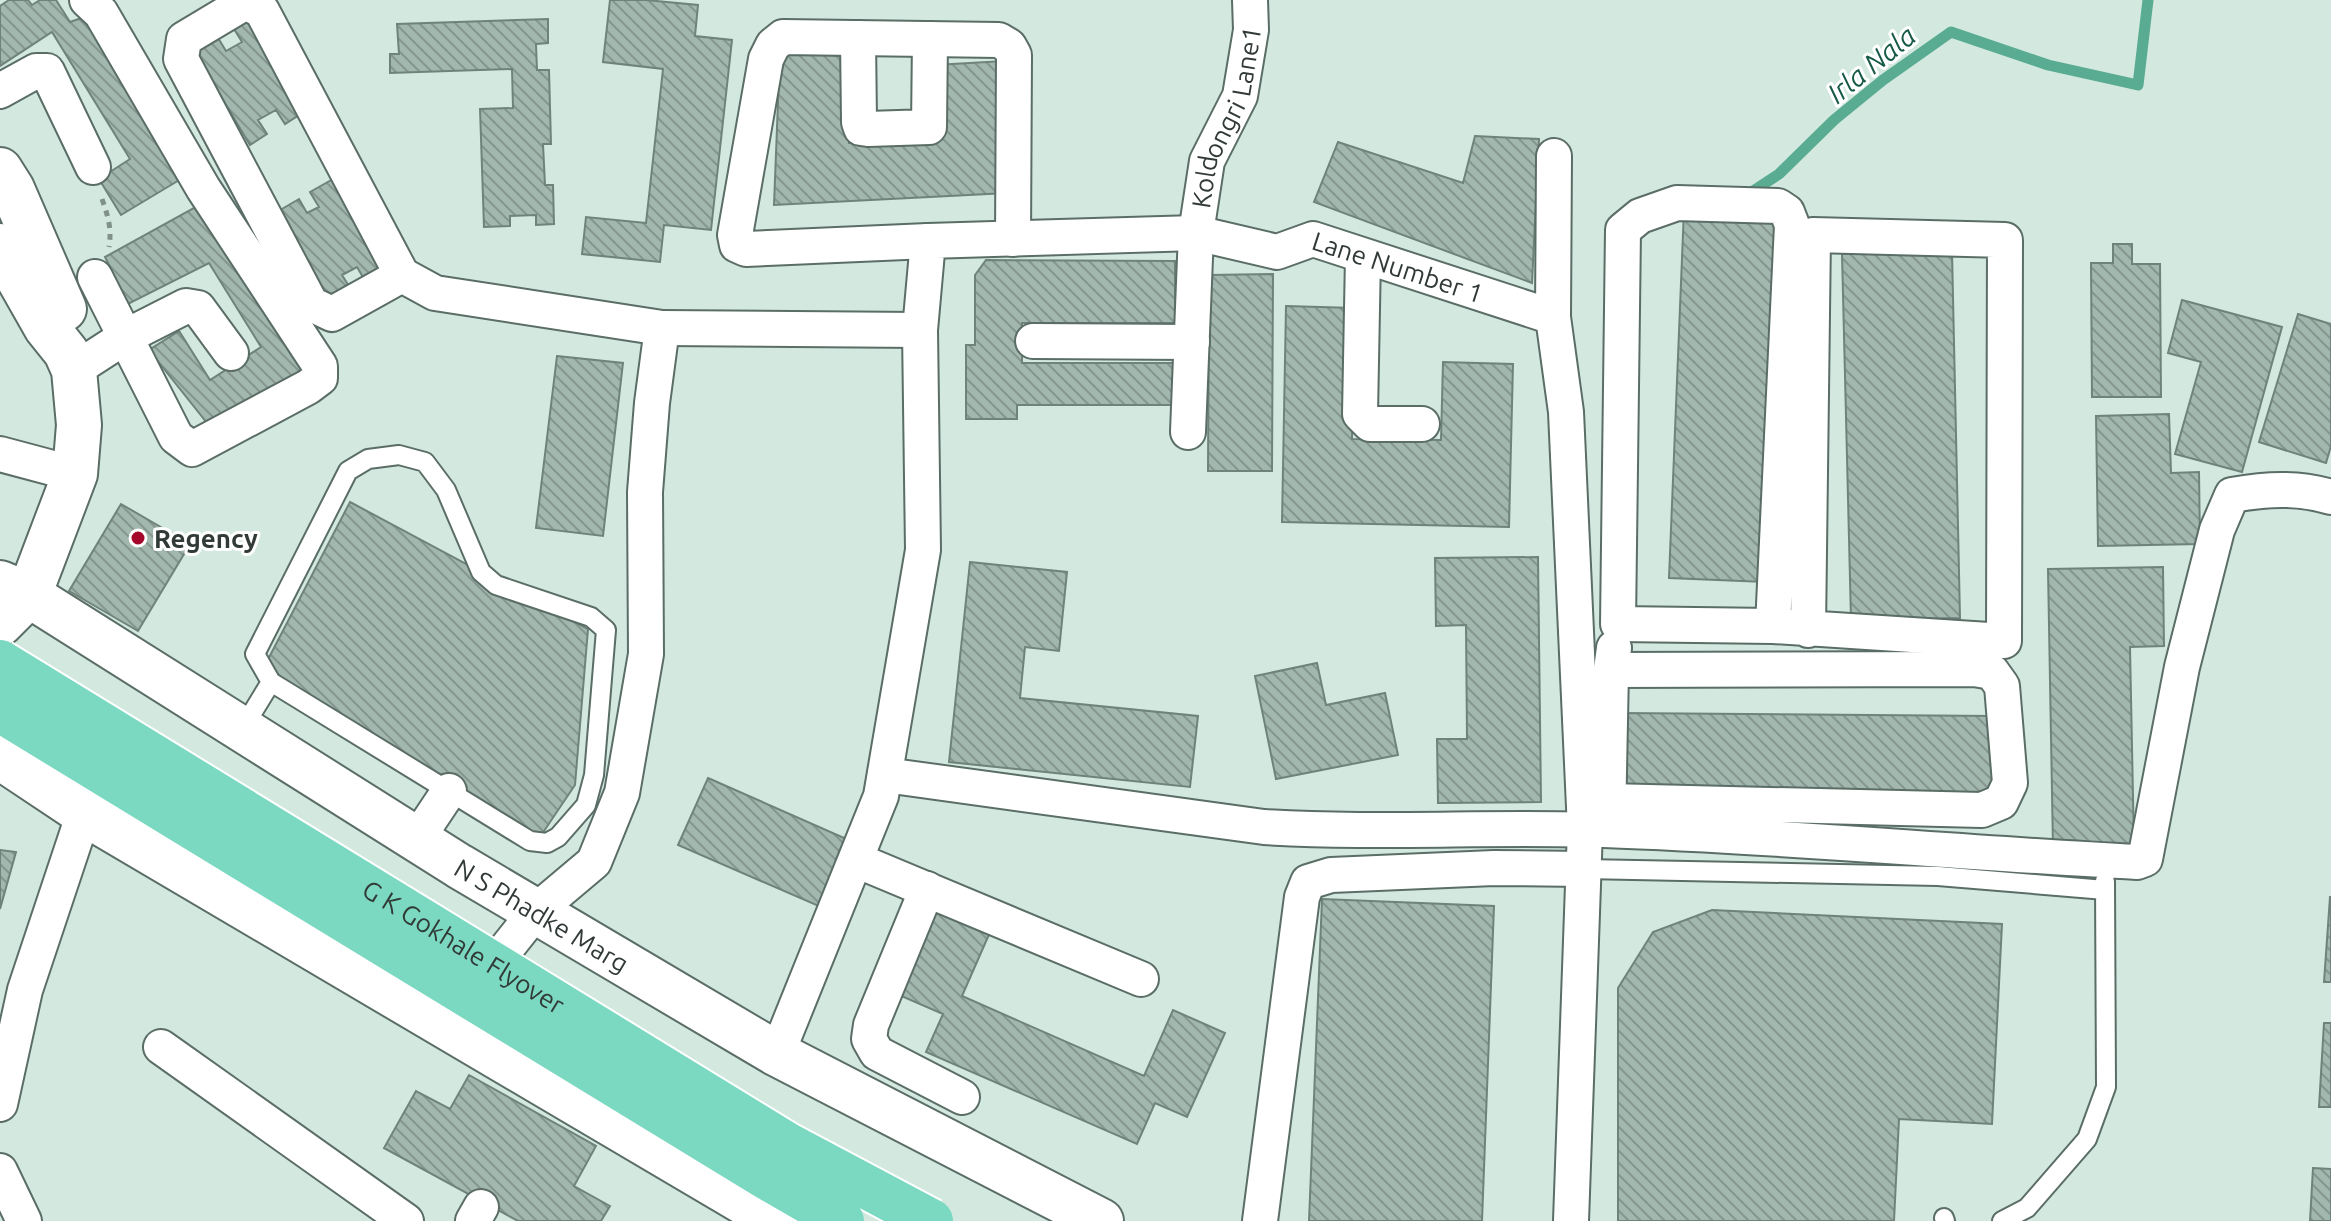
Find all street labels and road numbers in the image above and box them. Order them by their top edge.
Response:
street label: Koldongri Lane1 [1186,24,1266,210]
street label: Lane Number 1 [1309,225,1487,308]
street label: N S Phadke Marg [450,852,634,978]
street label: G K Gokhale Flyover [358,874,570,1019]

